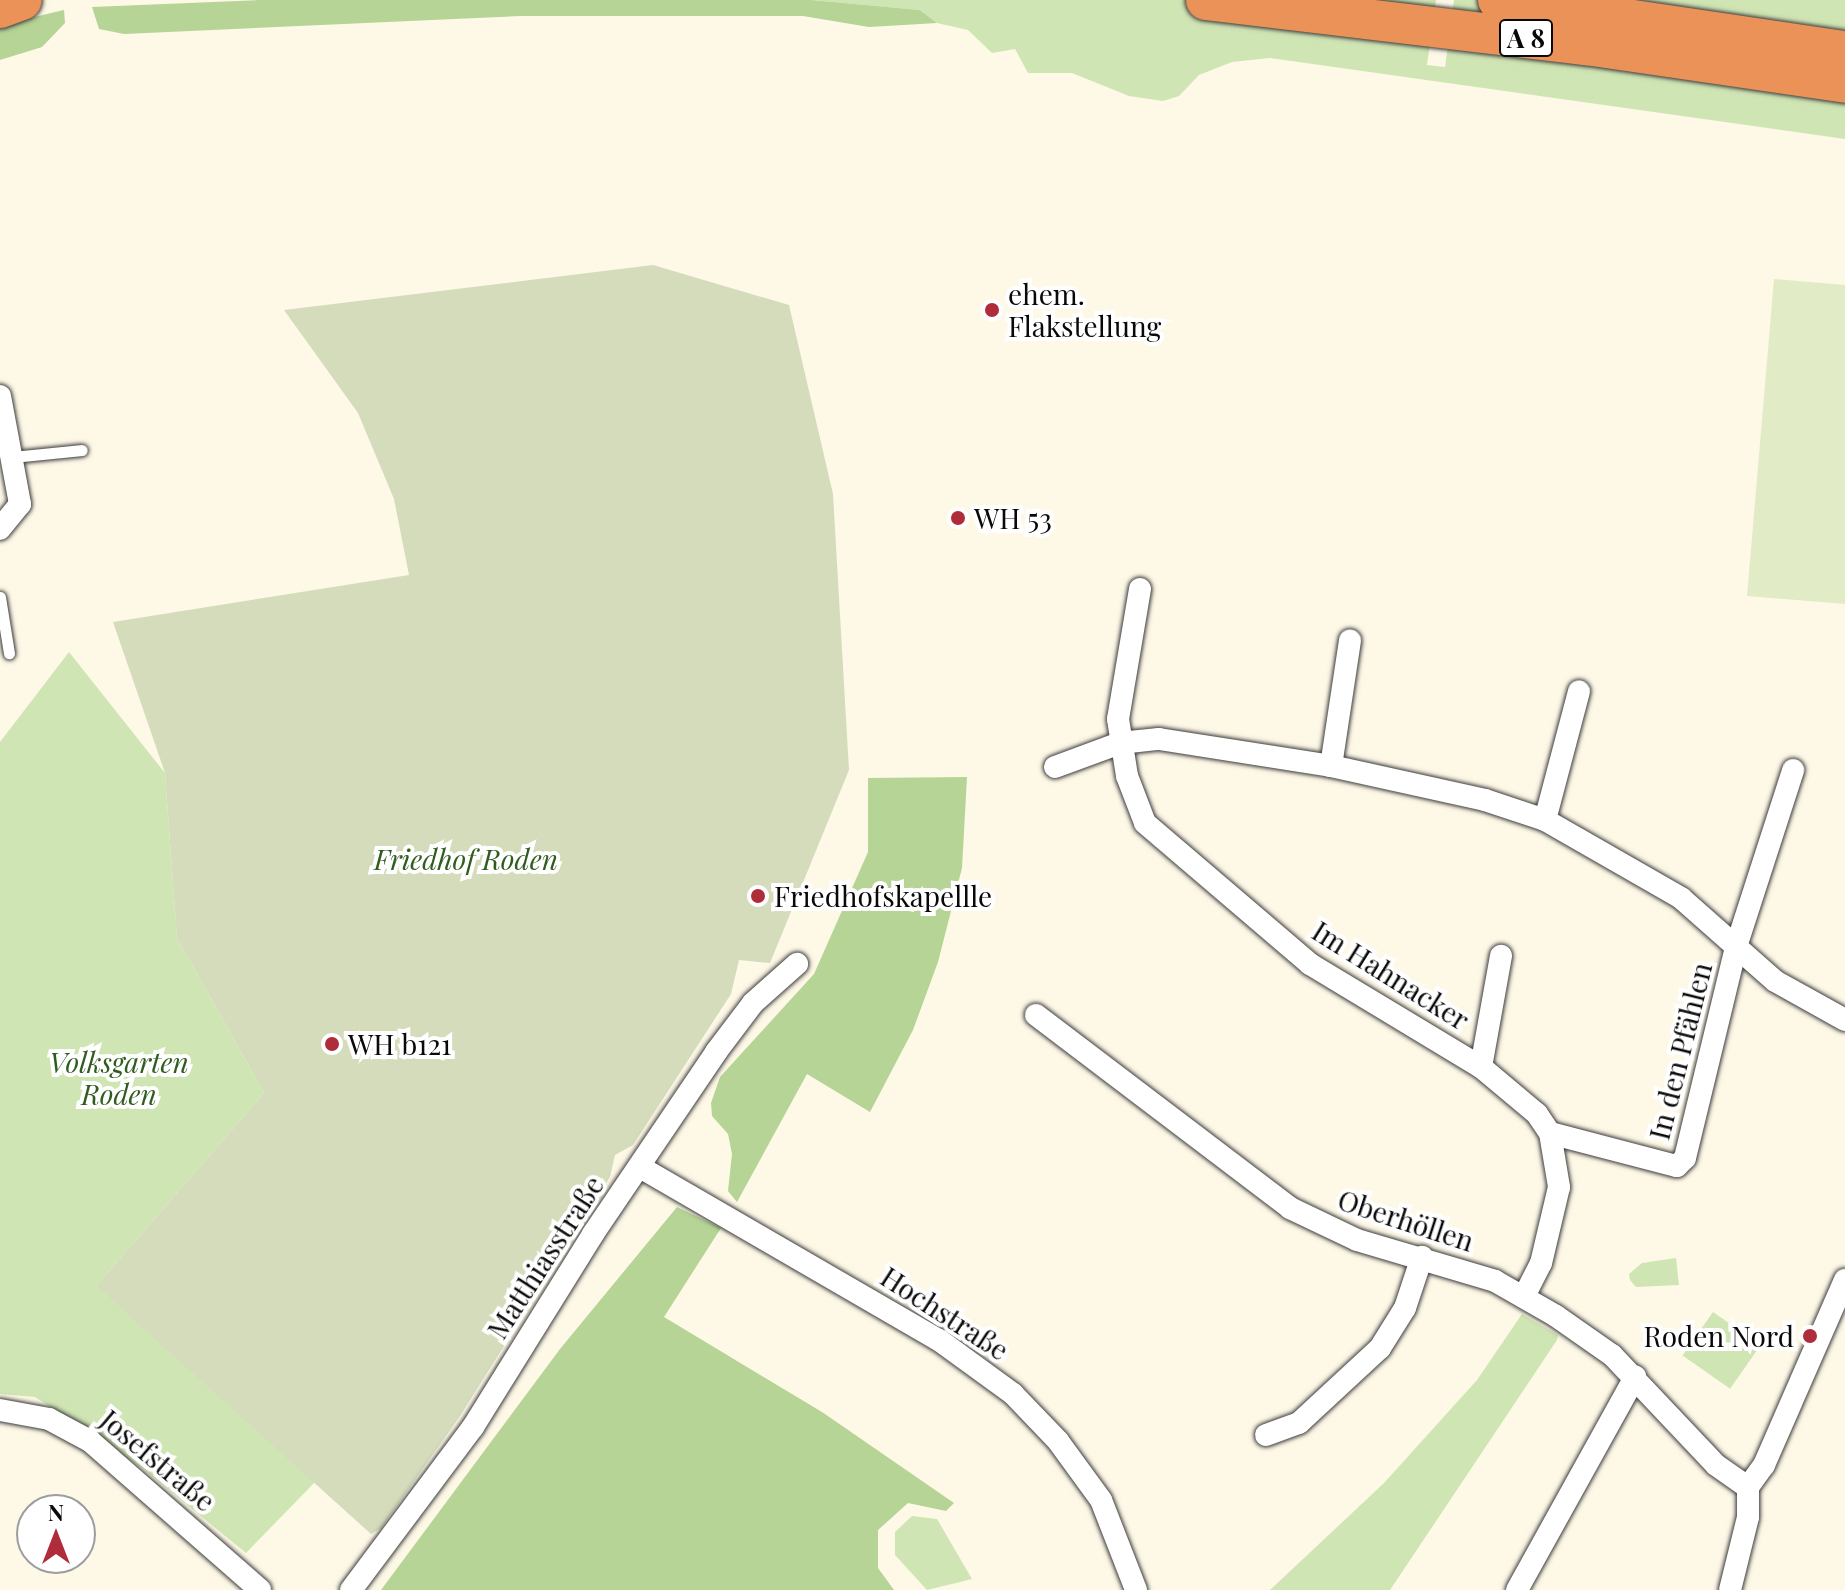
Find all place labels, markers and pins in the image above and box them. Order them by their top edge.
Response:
place label: ehem. Flakstellung [1008,277,1161,343]
marker: ehem. Flakstellung [983,301,1001,319]
place label: WH 53 [974,501,1052,535]
marker: WH 53 [949,509,967,527]
place label: Friedhofskapellle [774,879,992,913]
marker: Friedhofskapellle [749,887,767,905]
place label: WH b121 [348,1027,451,1061]
marker: WH b121 [323,1035,341,1053]
place label: Roden Nord [1644,1319,1794,1353]
marker: Roden Nord [1801,1327,1819,1345]

